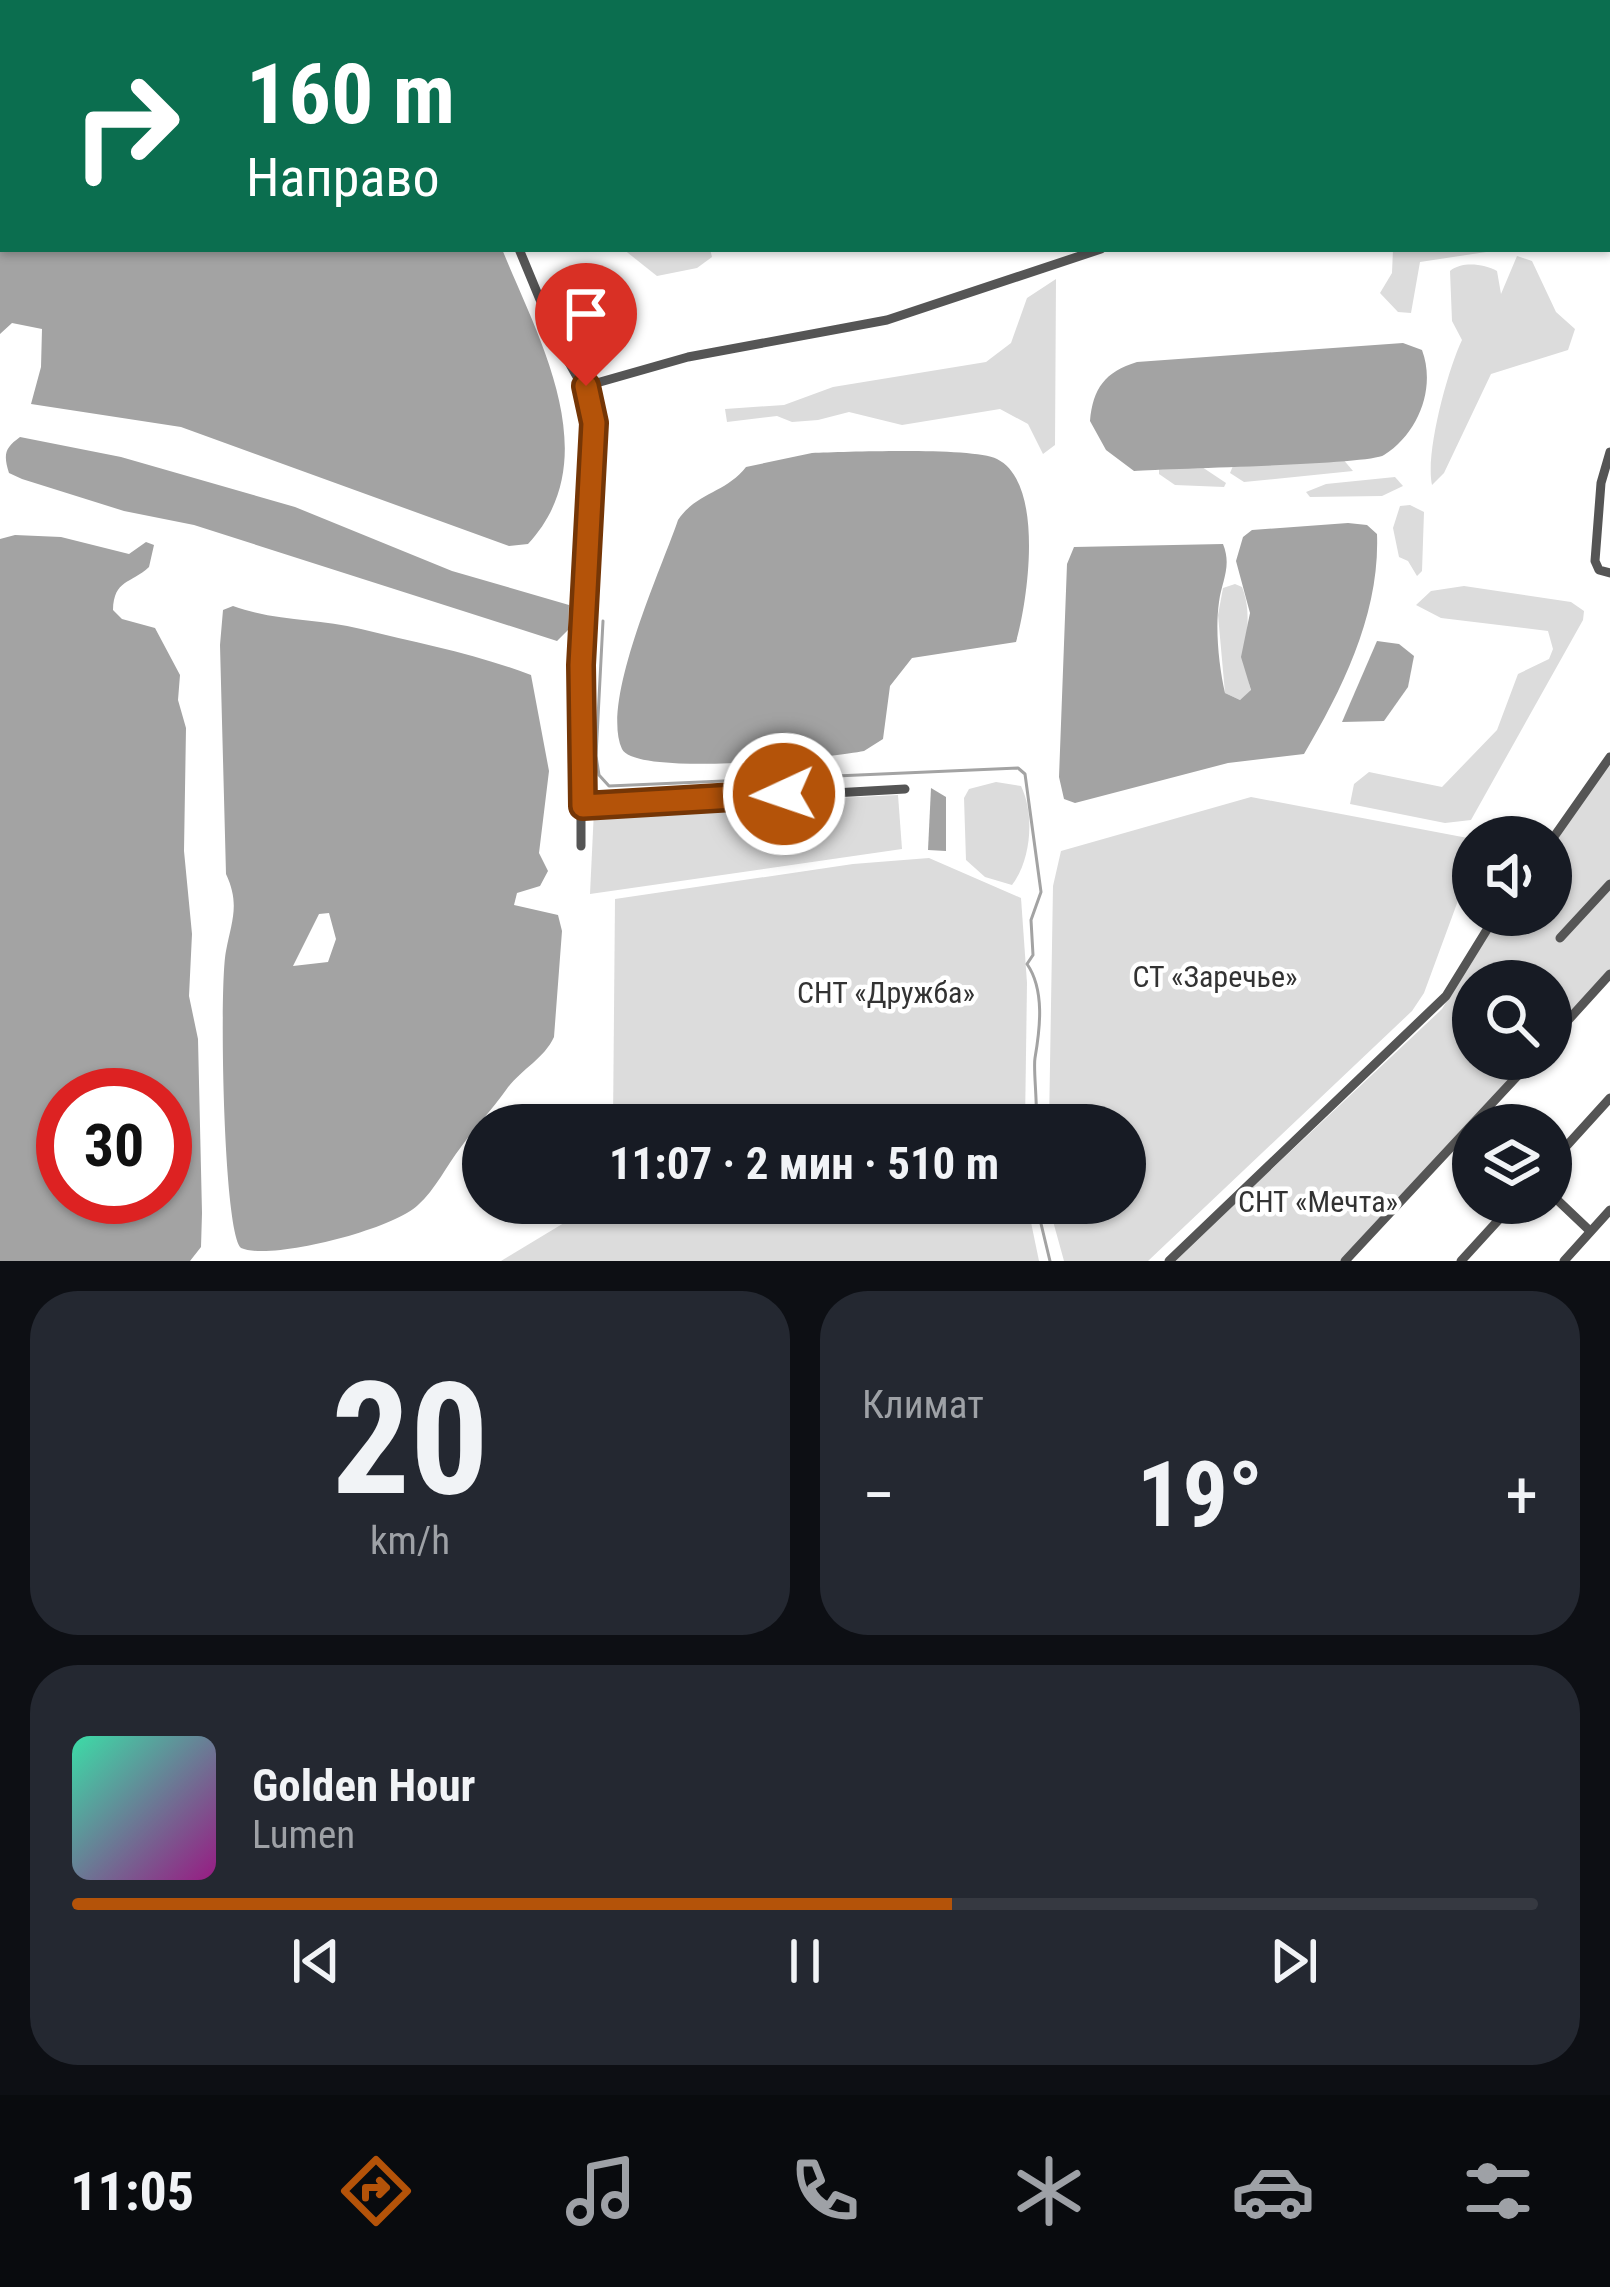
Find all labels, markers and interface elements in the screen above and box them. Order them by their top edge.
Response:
text: 160 m [246,45,455,144]
icon: right [48,48,204,204]
text: Направо [246,146,440,209]
pin [535,263,637,386]
icon: arrive [553,281,619,347]
position arrow [721,731,847,857]
map controls [1452,816,1572,1224]
button: sound [1452,816,1572,936]
park label: СТ «Заречье» [1132,959,1298,994]
button: search [1452,960,1572,1080]
park label: СНТ «Дружба» [797,975,975,1010]
speed limit sign: 30 [36,1068,192,1224]
button: layers [1452,1104,1572,1224]
text: 11:07 · 2 мин · 510 m [609,1137,999,1190]
park label: СНТ «Мечта» [1238,1184,1398,1219]
text: 20 [331,1348,489,1531]
text: Климат [862,1382,984,1428]
text: 19° [1137,1443,1263,1548]
text: − [862,1457,895,1534]
text: + [1505,1457,1538,1534]
text: km/h [370,1518,450,1564]
text: Golden Hour [252,1759,475,1812]
text: Lumen [252,1812,355,1858]
icon: previous [283,1928,349,1994]
icon: pause [772,1928,838,1994]
icon: next [1261,1928,1327,1994]
icon: directions [334,2149,418,2233]
icon: music [559,2149,643,2233]
icon: phone [783,2149,867,2233]
icon: climate [1007,2149,1091,2233]
icon: car [1231,2149,1315,2233]
icon: filters [1456,2149,1540,2233]
text: 11:05 [70,2160,194,2223]

